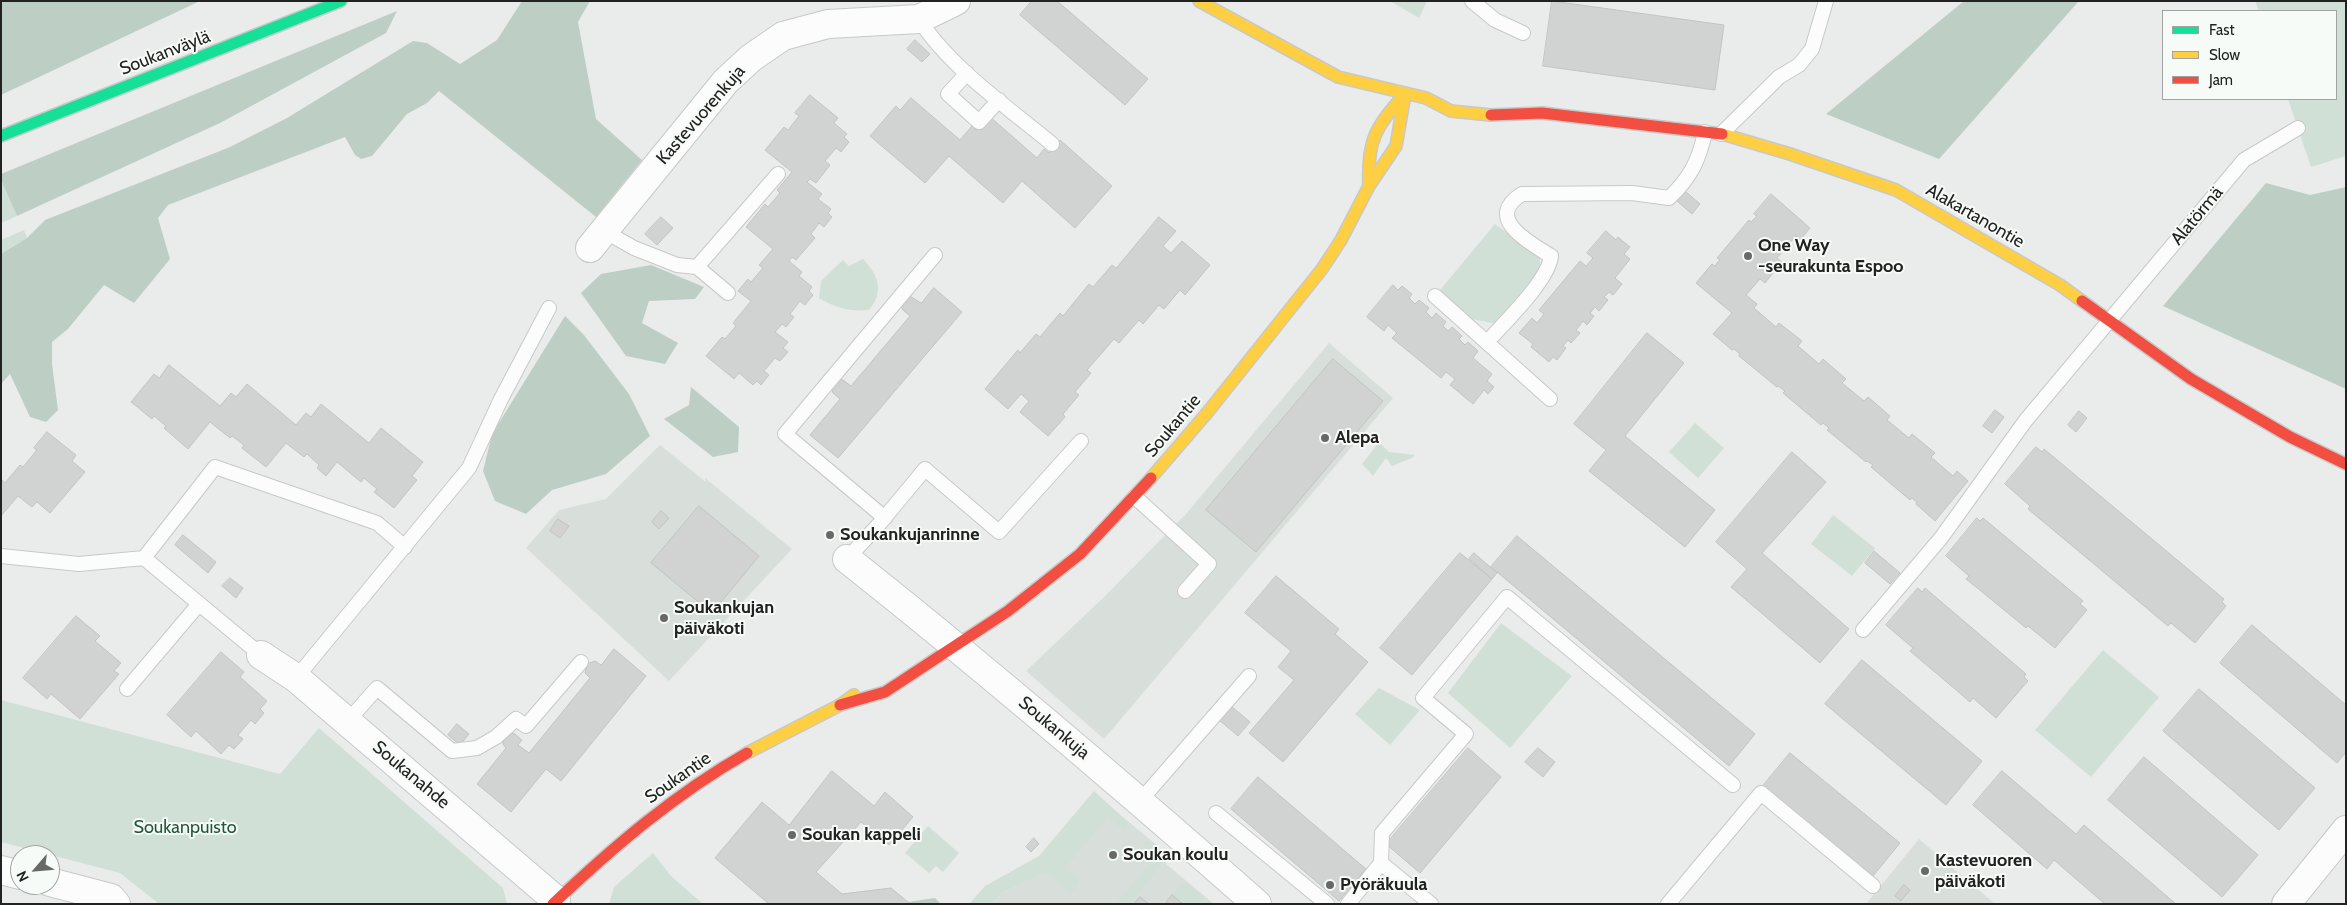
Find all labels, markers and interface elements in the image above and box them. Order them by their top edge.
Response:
legend [2162,10,2337,100]
text: Fast [2209,21,2234,39]
street label: Soukanväylä [117,26,213,80]
text: Slow [2209,46,2240,64]
street label: Kastevuorenkuja [652,61,750,169]
text: Jam [2209,71,2233,89]
street label: Alakartanontie [1922,179,2028,253]
street label: Alatörmä [2166,182,2228,250]
place label: One Way -seurakunta Espoo [1758,235,1903,278]
marker: One Way -seurakunta Espoo [1742,250,1754,262]
street label: Soukantie [1140,390,1206,462]
place label: Alepa [1335,427,1379,449]
marker: Alepa [1319,432,1331,444]
place label: Soukankujanrinne [840,524,979,546]
marker: Soukankujanrinne [824,529,836,541]
place label: Soukankujan päiväkoti [674,597,774,640]
marker: Soukankujan päiväkoti [658,612,670,624]
street label: Soukankuja [1014,692,1094,764]
street label: Soukanahde [368,736,454,814]
street label: Soukantie [641,748,715,808]
park label: Soukanpuisto [133,817,237,839]
place label: Soukan kappeli [802,824,921,846]
marker: Soukan kappeli [786,829,798,841]
place label: Soukan koulu [1123,844,1228,866]
north arrow [10,845,60,895]
marker: Soukan koulu [1107,849,1119,861]
place label: Kastevuoren päiväkoti [1935,850,2032,892]
marker: Kastevuoren päiväkoti [1919,865,1931,877]
text: N [12,868,33,885]
place label: Pyöräkuula [1340,874,1428,896]
marker: Pyöräkuula [1324,879,1336,891]

